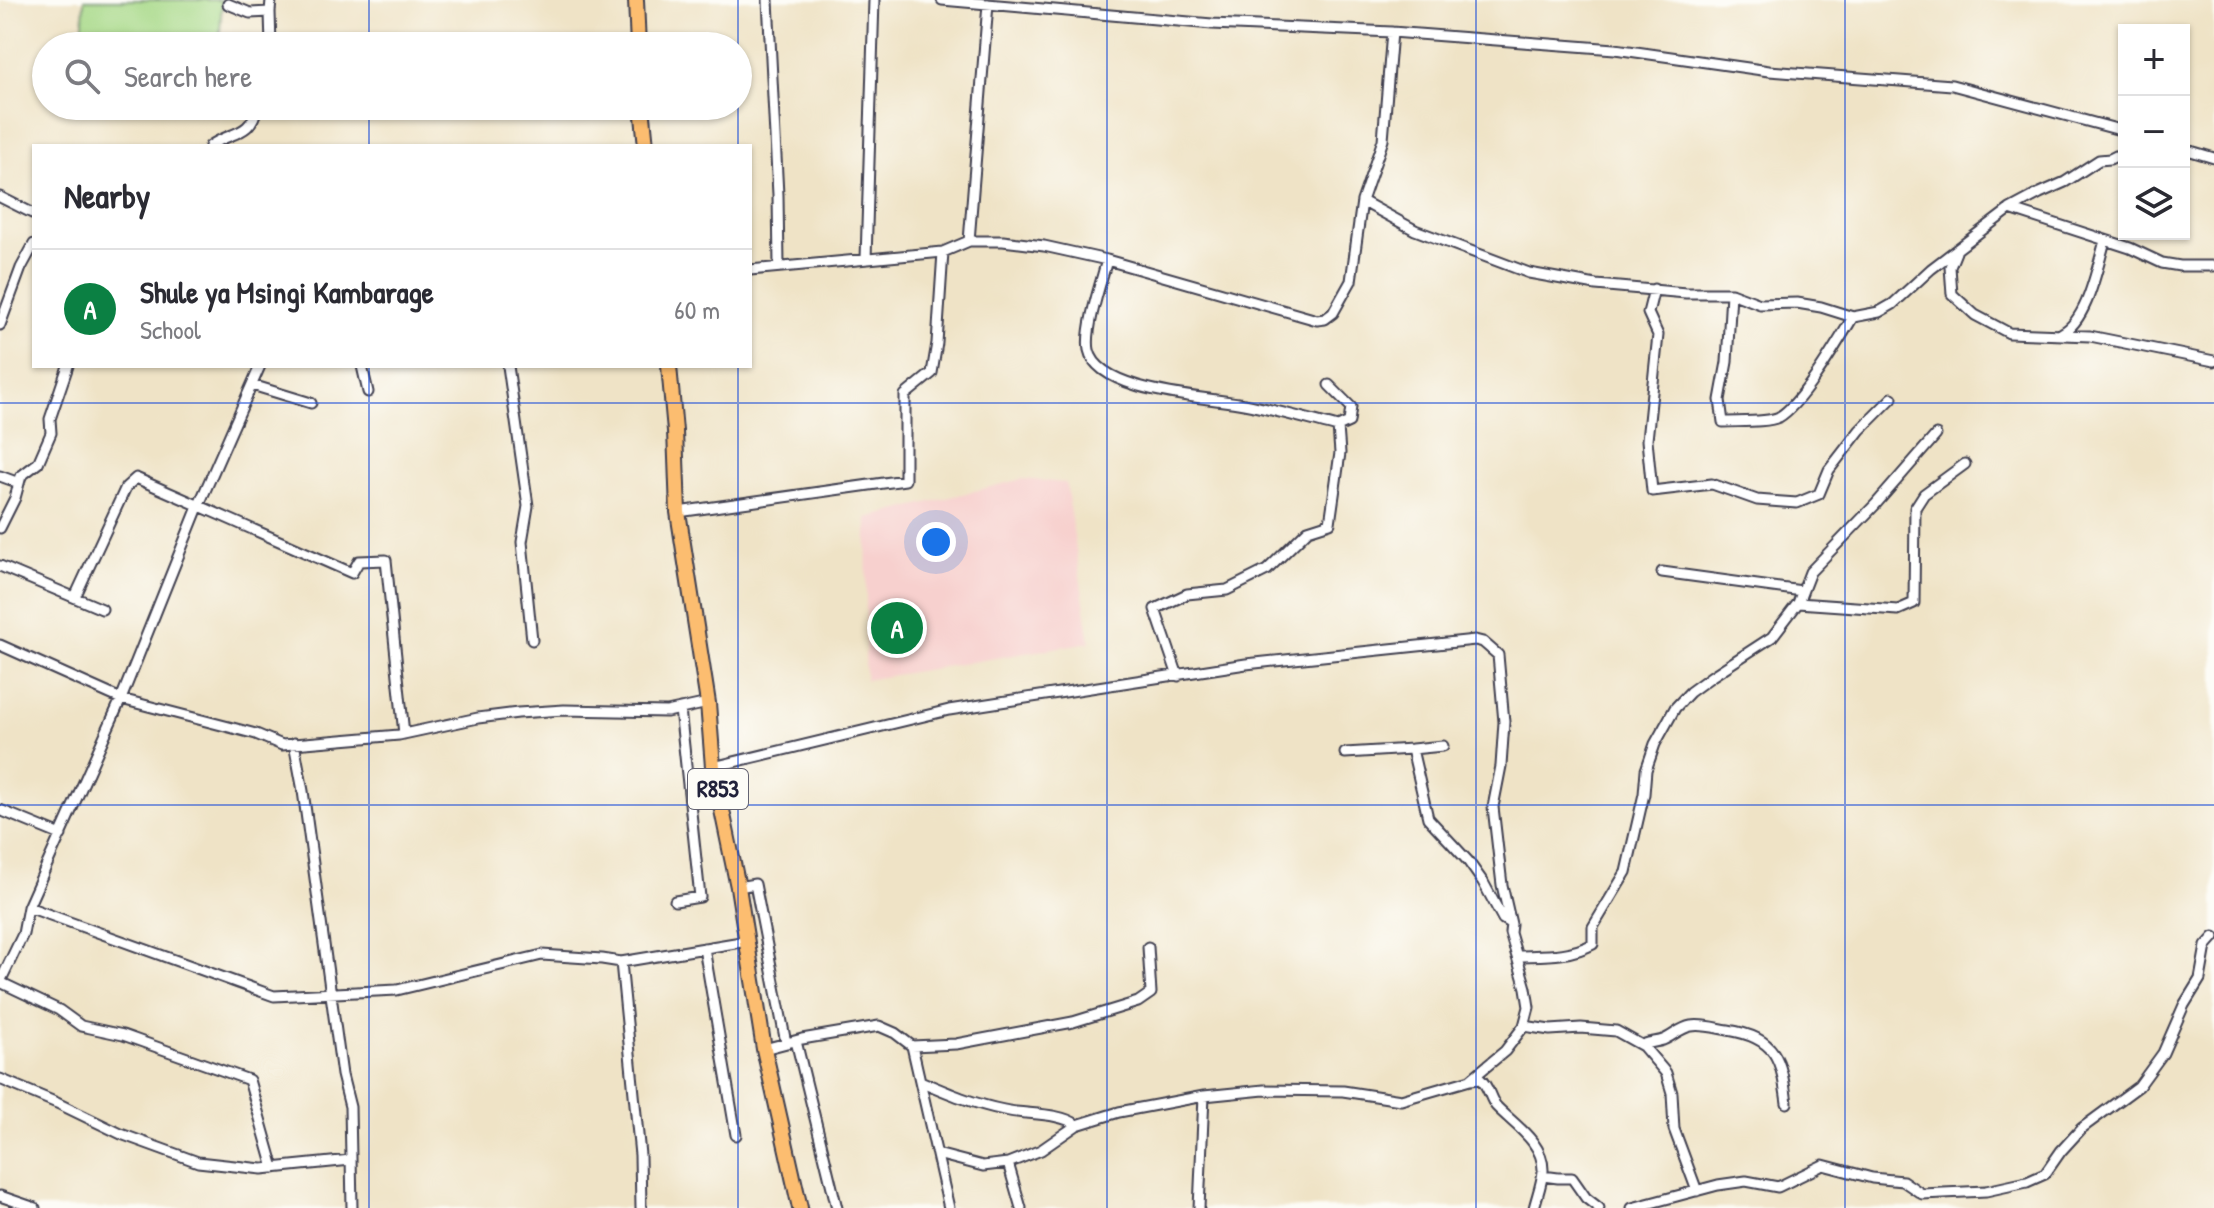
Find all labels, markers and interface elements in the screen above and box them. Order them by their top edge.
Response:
map controls [2118,24,2190,240]
button: + [2118,24,2190,96]
search box [32,32,752,120]
icon: search [60,54,104,98]
text: Search here [124,56,252,96]
button: − [2118,96,2190,168]
button: layers [2118,168,2190,240]
text: Nearby [64,173,150,219]
text: Shule ya Msingi Kambarage [140,272,434,312]
text: A [84,292,96,327]
text: 60 m [674,292,720,327]
text: School [140,312,201,347]
your location [916,522,956,562]
pin: A [871,598,923,658]
road number: R853 [688,769,748,809]

